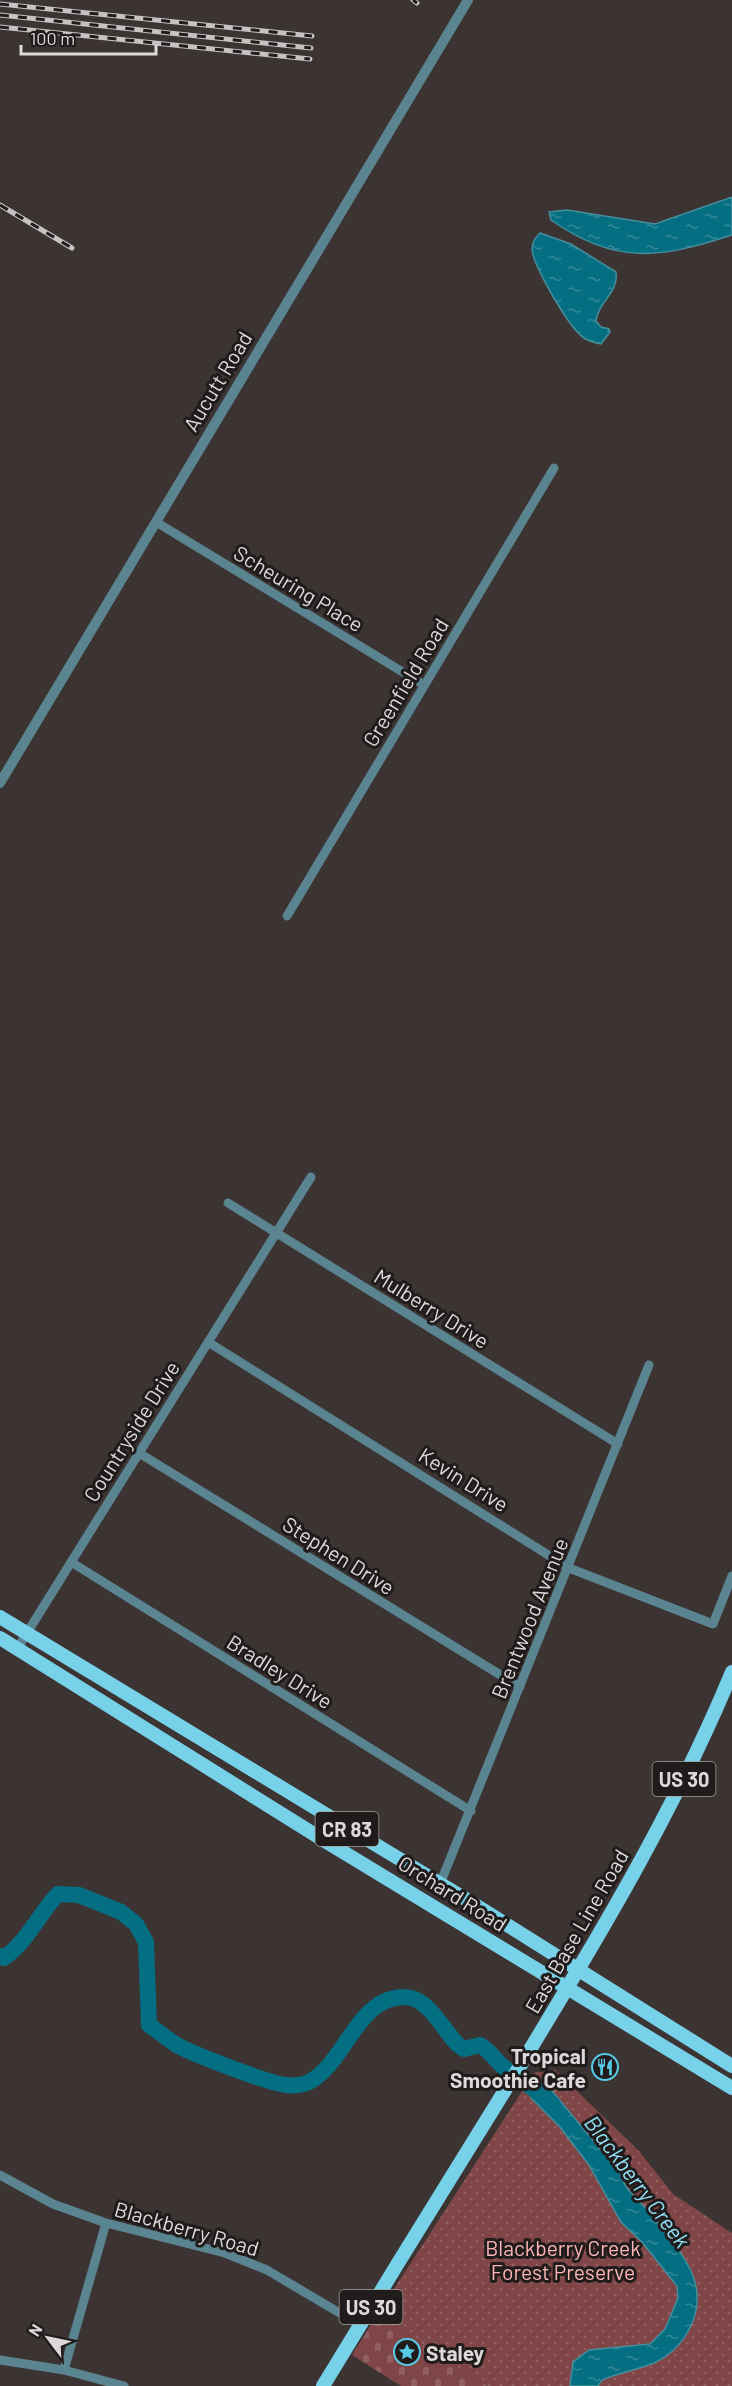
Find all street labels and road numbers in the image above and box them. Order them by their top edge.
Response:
street label: Aucutt Road [177,327,257,435]
street label: Scheuring Place [230,540,368,636]
street label: Greenfield Road [357,613,453,751]
street label: Mulberry Drive [370,1263,494,1353]
street label: Countryside Drive [78,1356,184,1506]
street label: Kevin Drive [415,1442,513,1516]
street label: Stephen Drive [279,1511,399,1599]
street label: Brentwood Avenue [485,1534,573,1702]
street label: Bradley Drive [223,1629,337,1713]
road number: US 30 [652,1762,716,1796]
road number: CR 83 [316,1812,378,1846]
street label: East Base Line Road [519,1845,633,2017]
street label: Orchard Road [394,1850,512,1936]
street label: Blackberry Road [112,2195,262,2261]
road number: US 30 [340,2290,403,2324]

